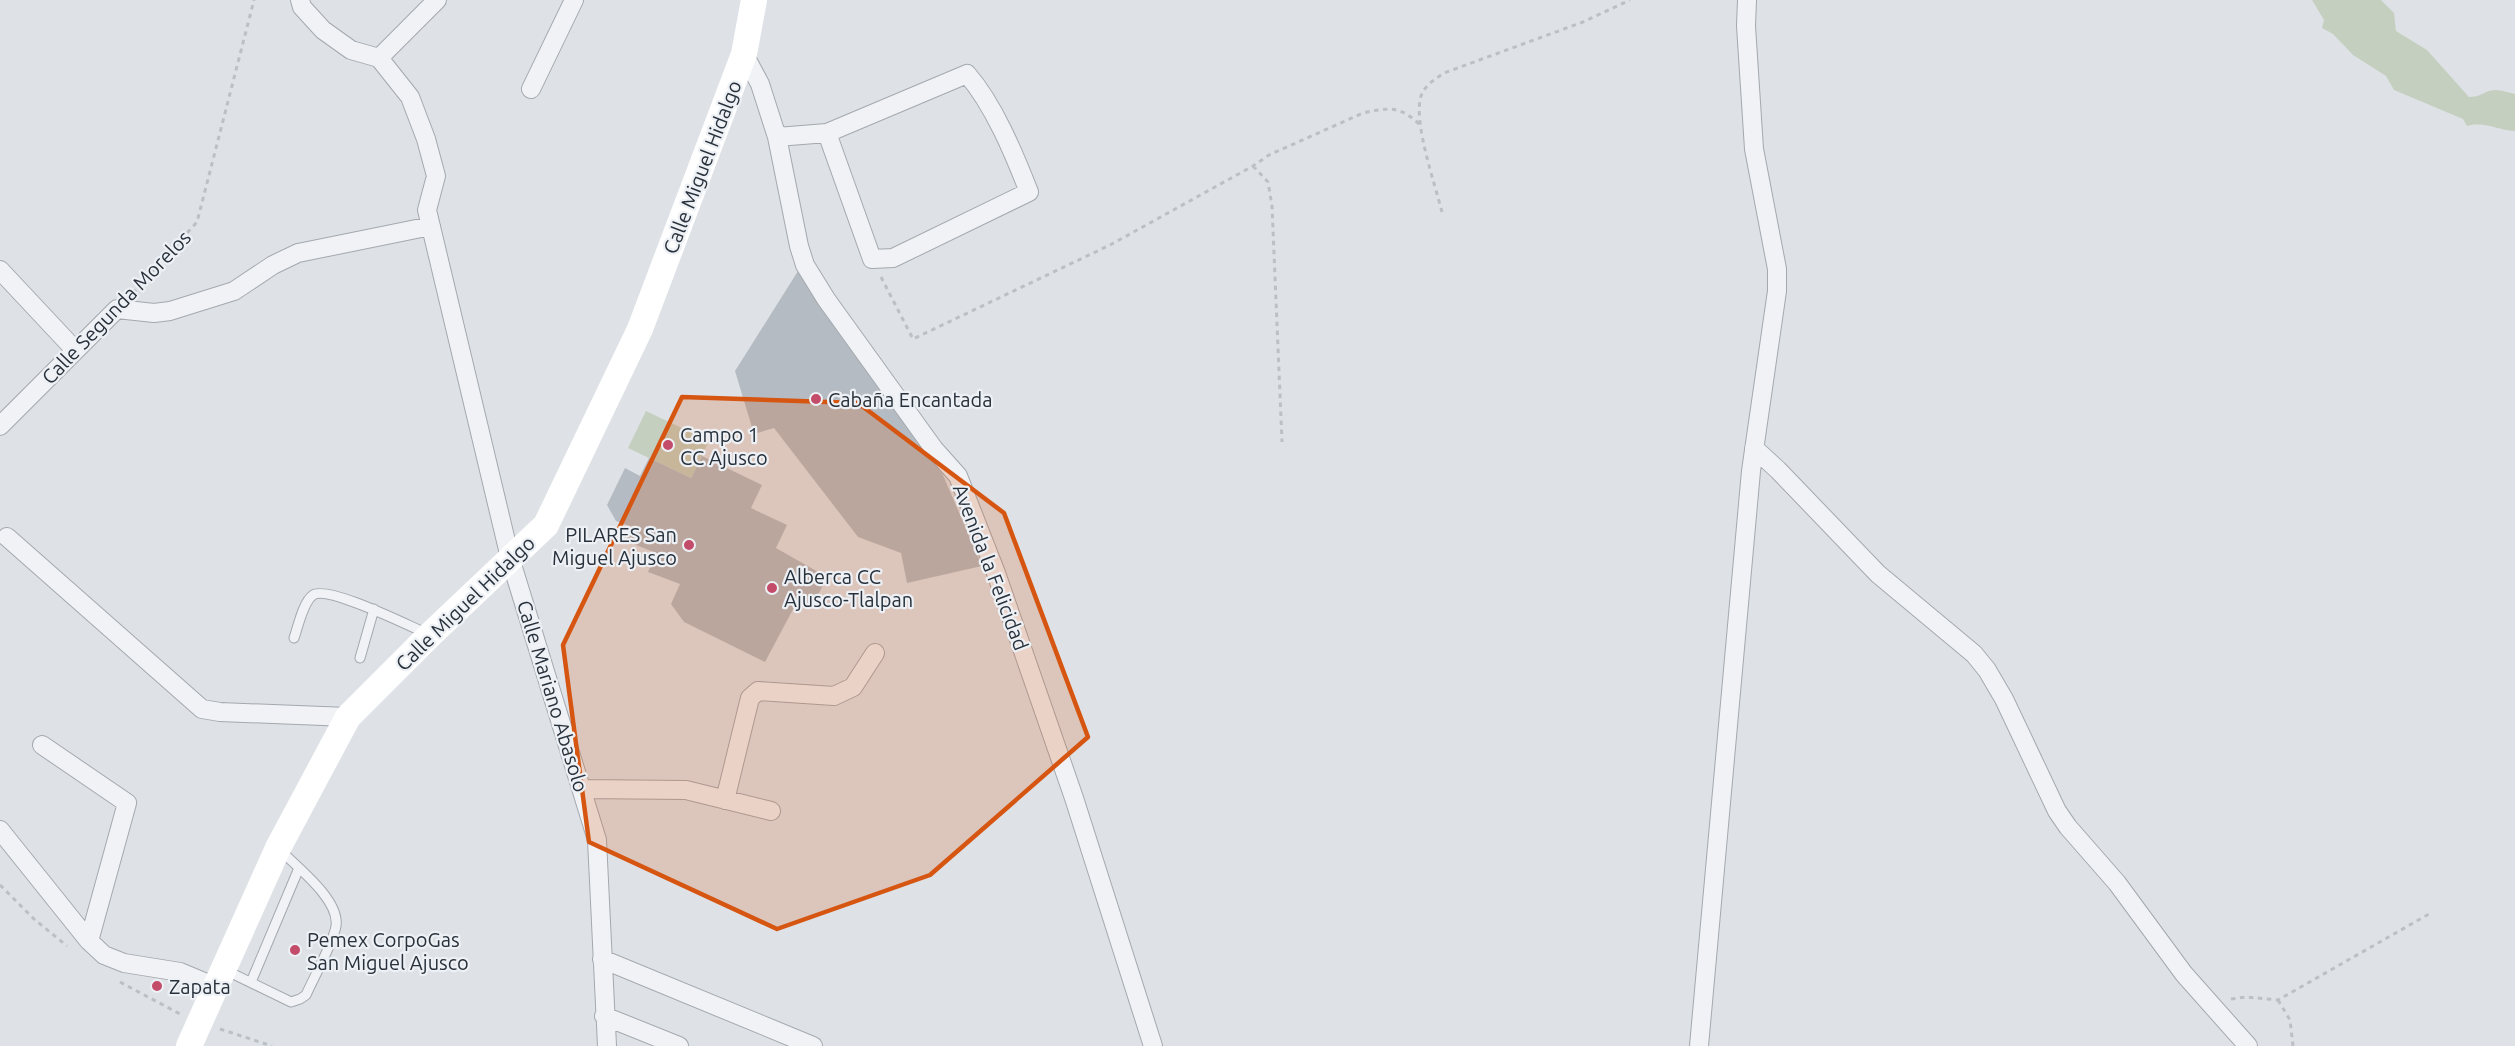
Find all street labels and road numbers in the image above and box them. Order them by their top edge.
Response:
street label: Calle Miguel Hidalgo [658,77,746,257]
street label: Calle Segunda Morelos [37,225,195,389]
street label: Avenida la Felicidad [949,481,1033,653]
street label: Calle Miguel Hidalgo [391,531,539,675]
street label: Calle Mariano Abasolo [513,597,593,795]

